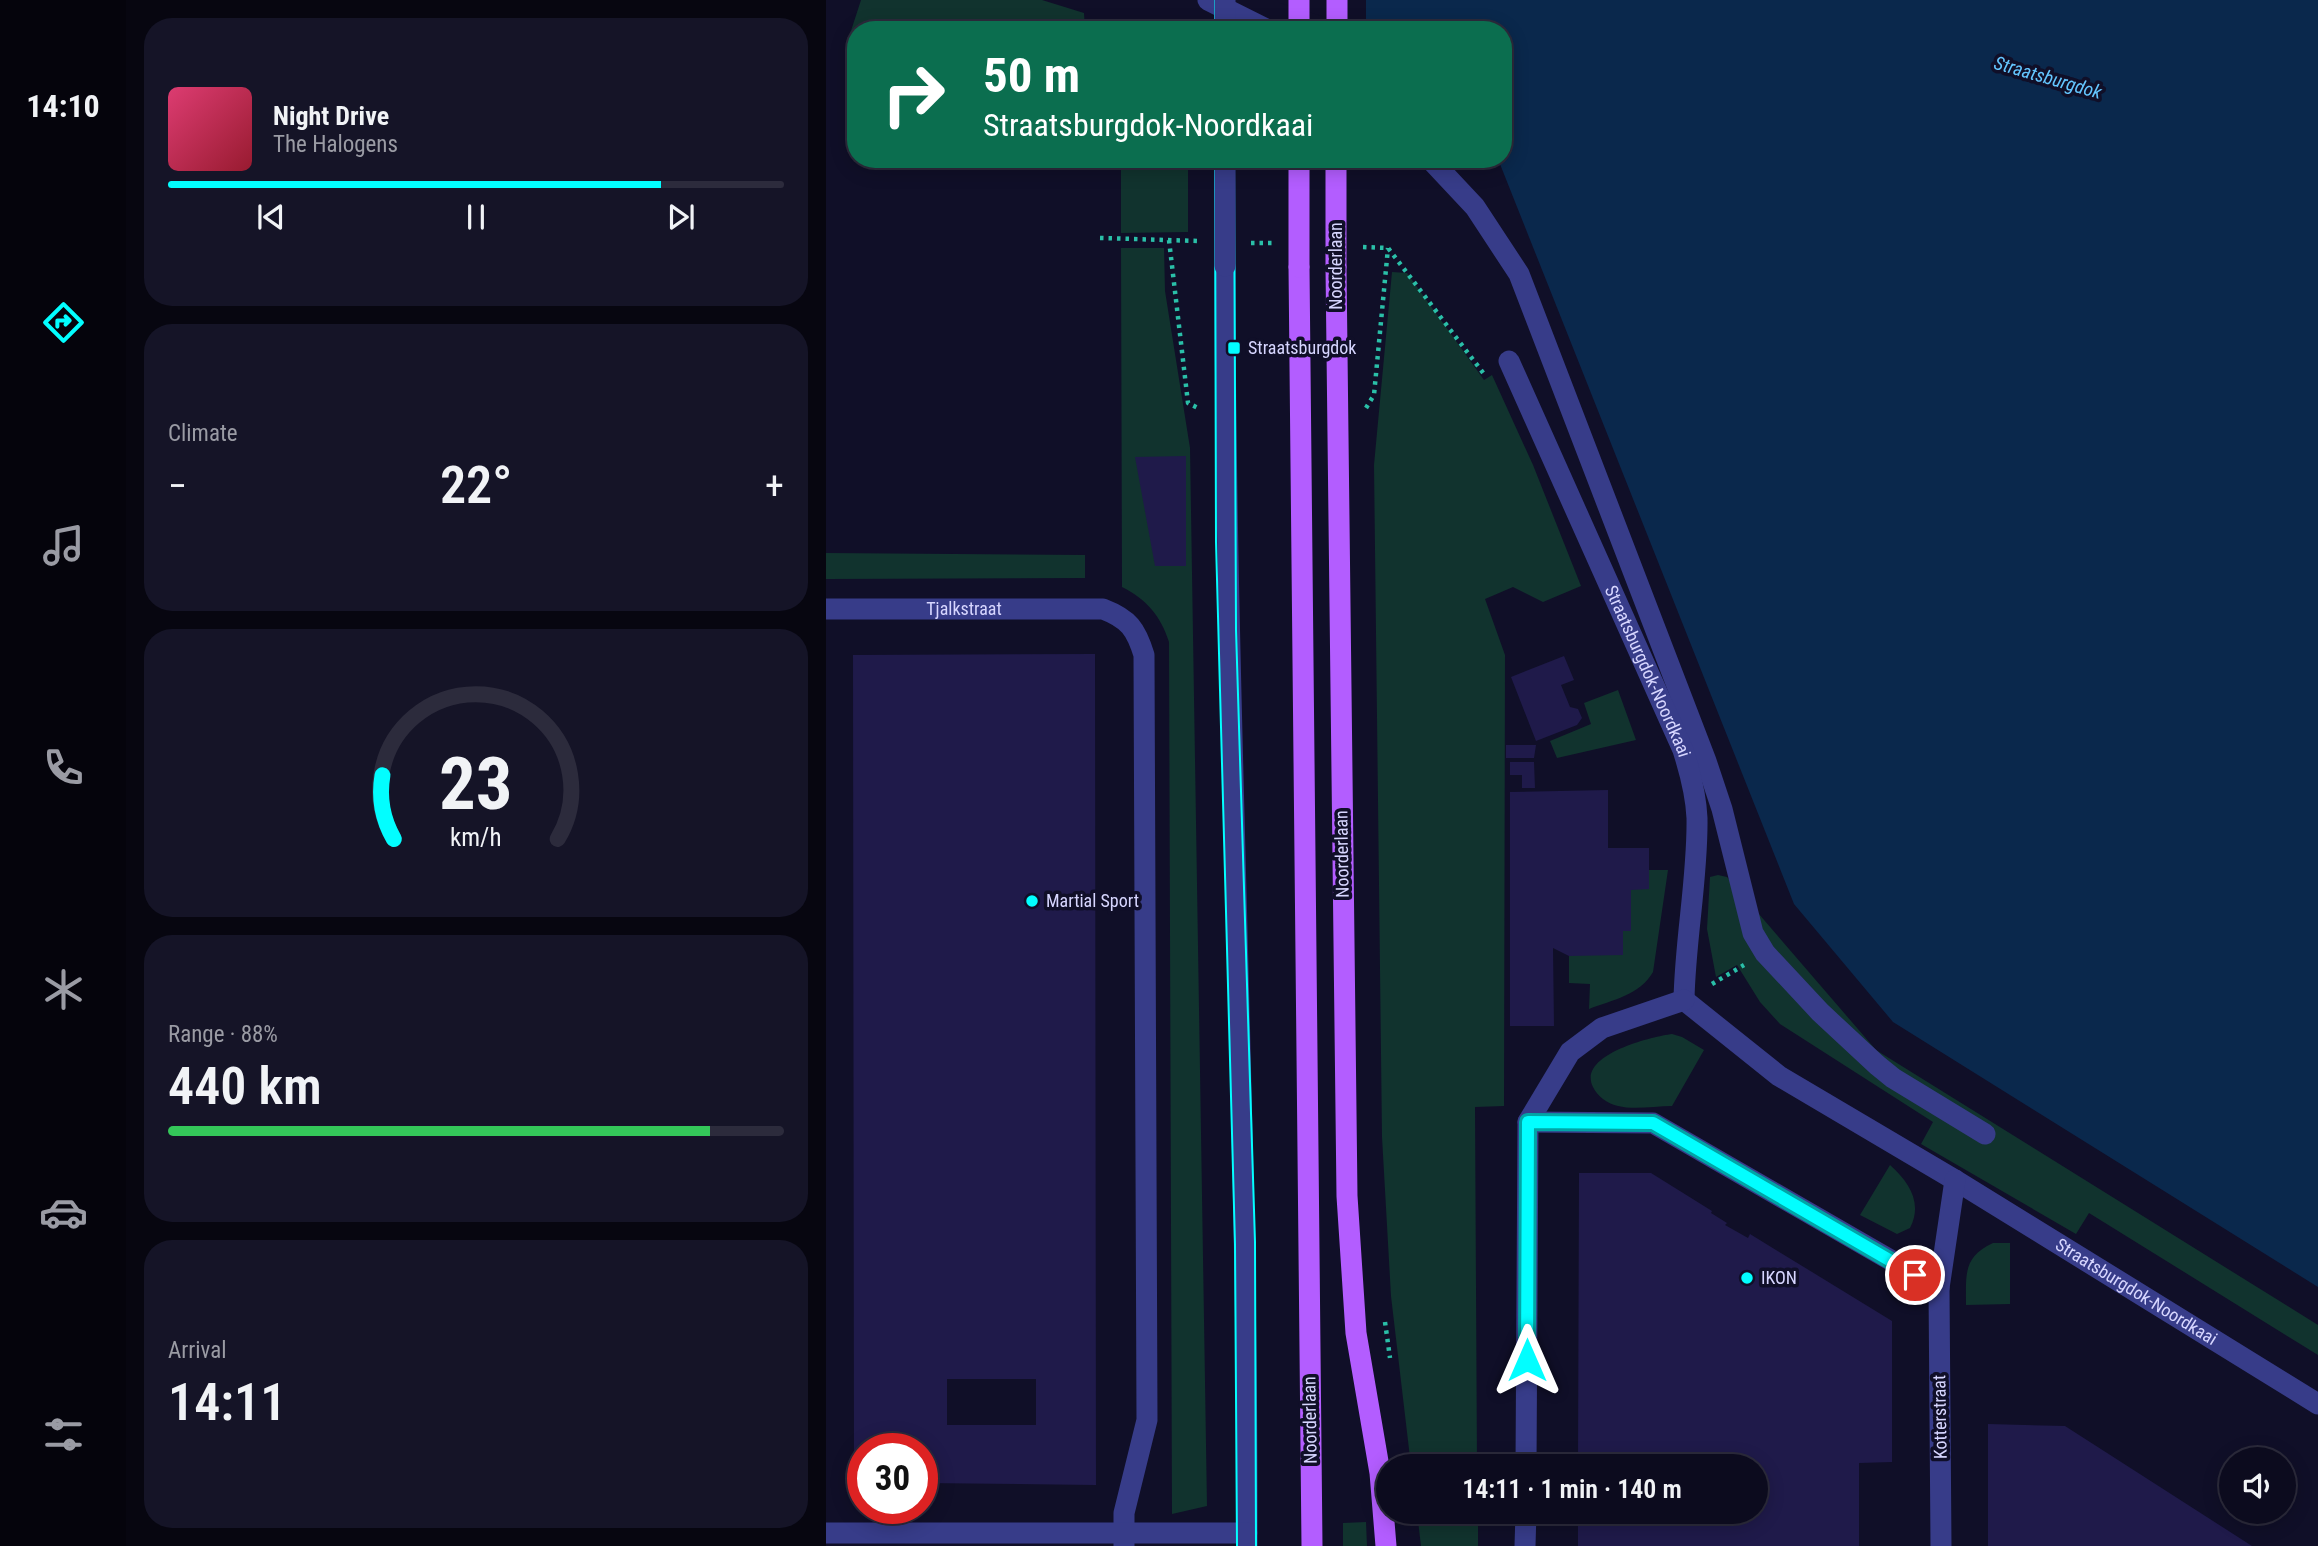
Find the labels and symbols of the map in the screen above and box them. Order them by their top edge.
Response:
water label: Straatsburgdok [1991,51,2105,104]
street label: Noorderlaan [1325,222,1346,310]
place label: Straatsburgdok [1248,337,1356,358]
marker: Straatsburgdok [1226,340,1242,356]
street label: Straatsburgdok-Noordkaai [1601,582,1696,759]
street label: Tjalkstraat [926,598,1002,619]
street label: Noorderlaan [1330,810,1353,898]
place label: Martial Sport [1046,890,1139,911]
marker: Martial Sport [1024,893,1040,909]
street label: Straatsburgdok-Noordkaai [2052,1234,2221,1349]
pin [1885,1245,1945,1305]
place label: IKON [1761,1267,1797,1288]
marker: IKON [1739,1270,1755,1286]
position arrow [1490,1323,1564,1397]
street label: Kotterstraat [1928,1375,1951,1459]
street label: Noorderlaan [1298,1376,1321,1464]
speed limit sign: 30 [847,1433,938,1524]

